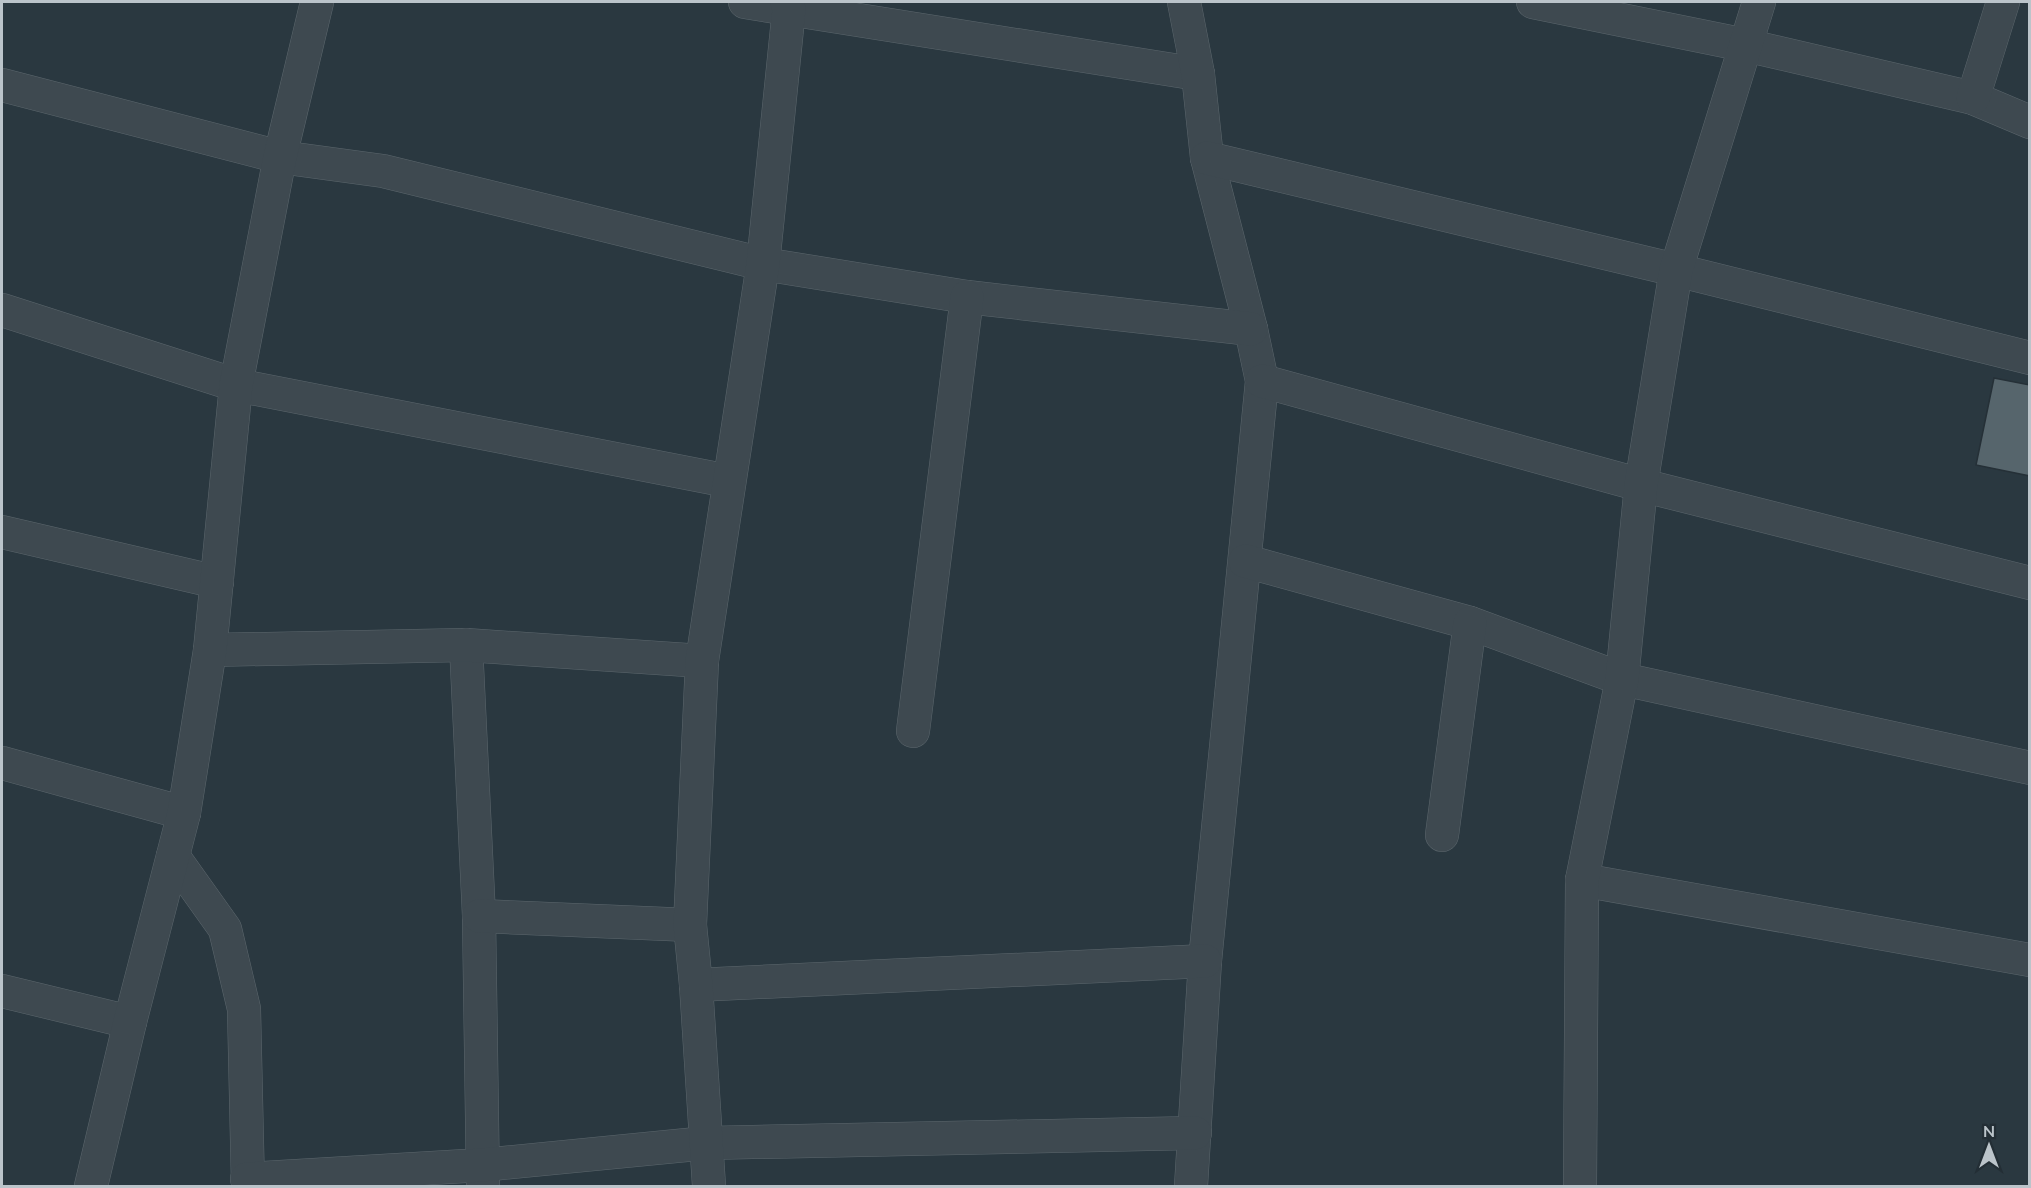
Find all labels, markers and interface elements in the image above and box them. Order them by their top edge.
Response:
north arrow [1959,1116,2019,1176]
text: N [1983,1121,1995,1141]

